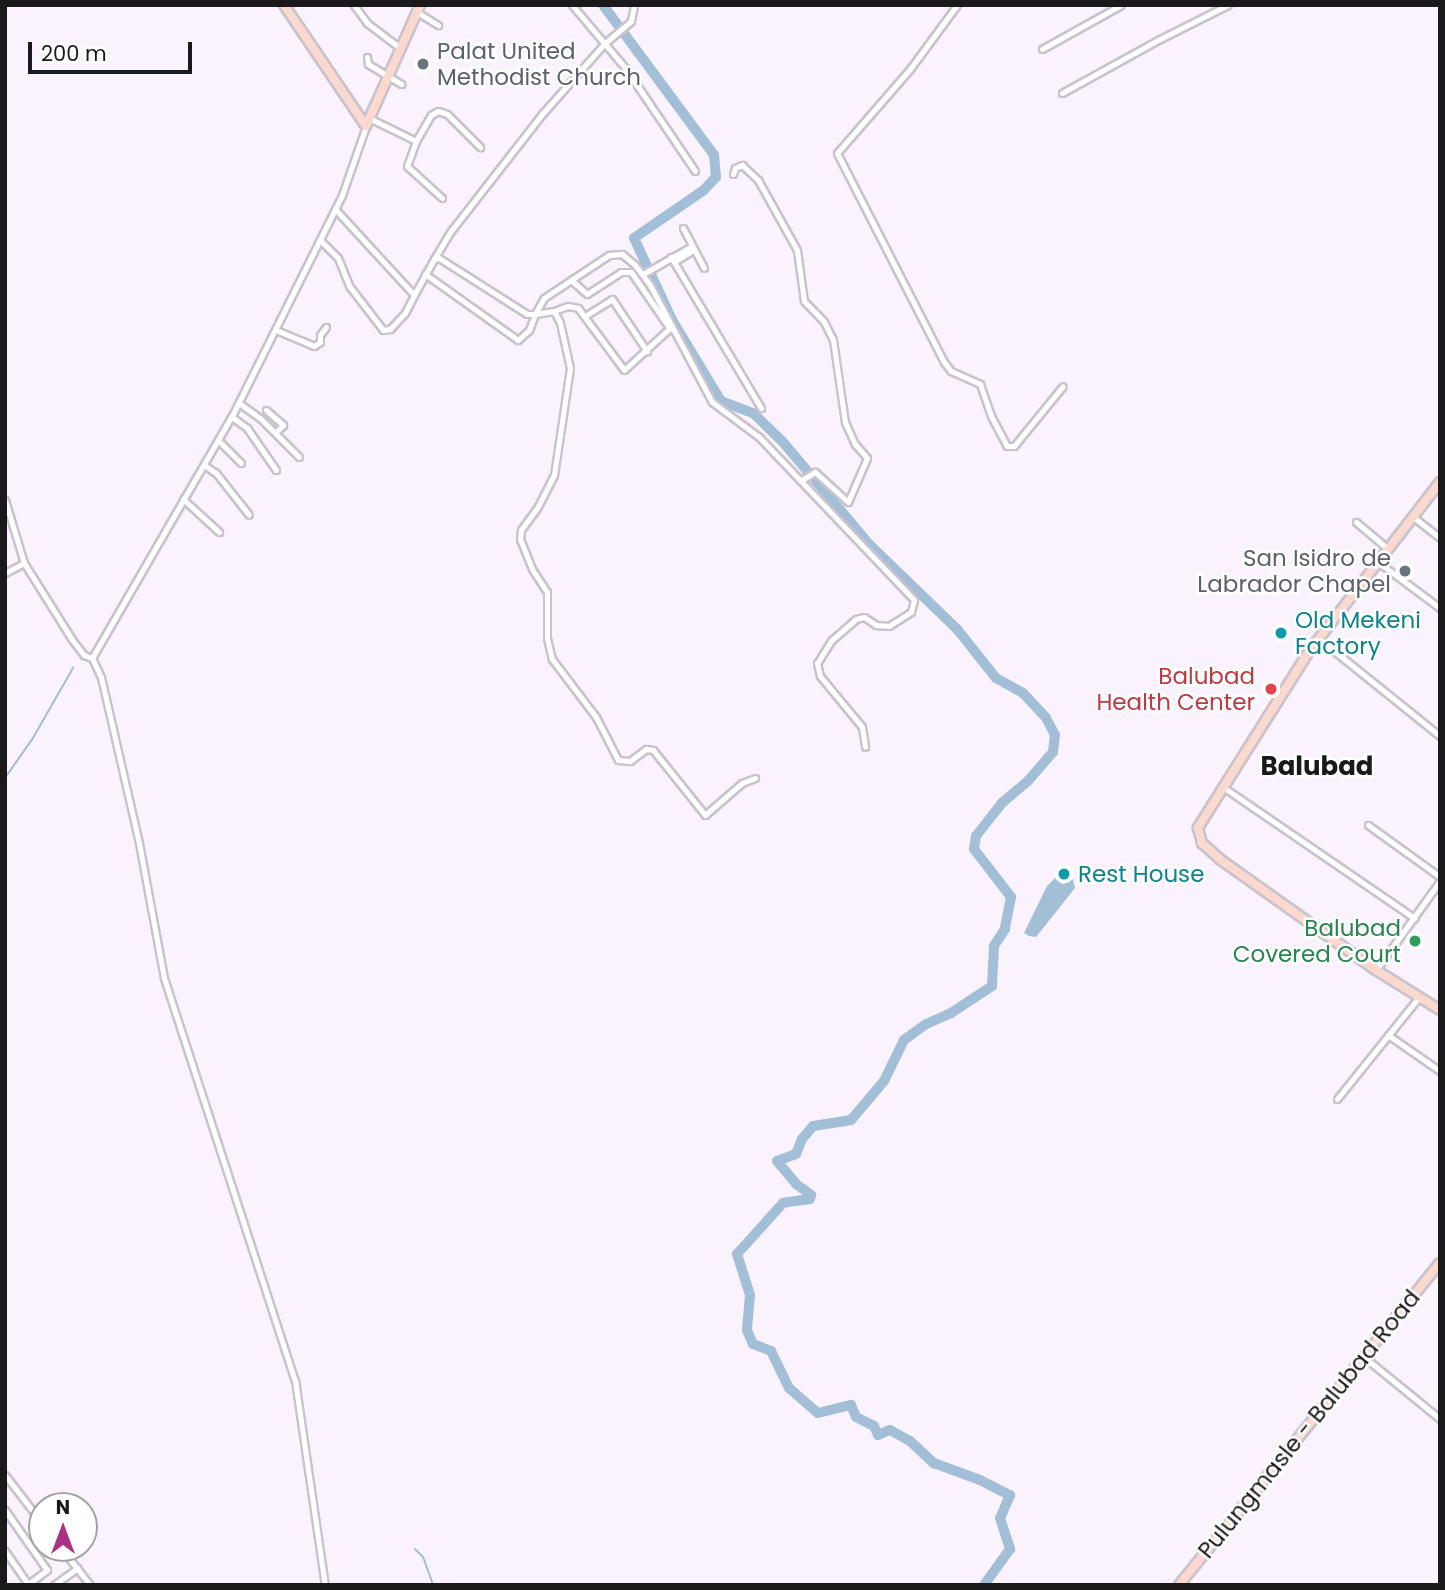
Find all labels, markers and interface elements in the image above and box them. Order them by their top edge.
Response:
scale bar [32,28,196,72]
place label: Palat United Methodist Church [437,37,641,91]
text: 200 m [41,39,107,68]
marker: Palat United Methodist Church [415,56,431,72]
place label: San Isidro de Labrador Chapel [1197,544,1391,598]
marker: San Isidro de Labrador Chapel [1397,563,1413,579]
place label: Old Mekeni Factory [1295,606,1421,660]
marker: Old Mekeni Factory [1273,625,1289,641]
place label: Balubad Health Center [1096,662,1255,716]
marker: Balubad Health Center [1261,679,1281,699]
district label: Balubad [1261,751,1373,783]
place label: Rest House [1078,860,1204,888]
marker: Rest House [1056,866,1072,882]
place label: Balubad Covered Court [1233,914,1401,968]
marker: Balubad Covered Court [1407,933,1423,949]
street label: Pulungmasle - Balubad Road [1192,1284,1426,1564]
north arrow [28,1492,98,1562]
text: N [56,1494,70,1521]

